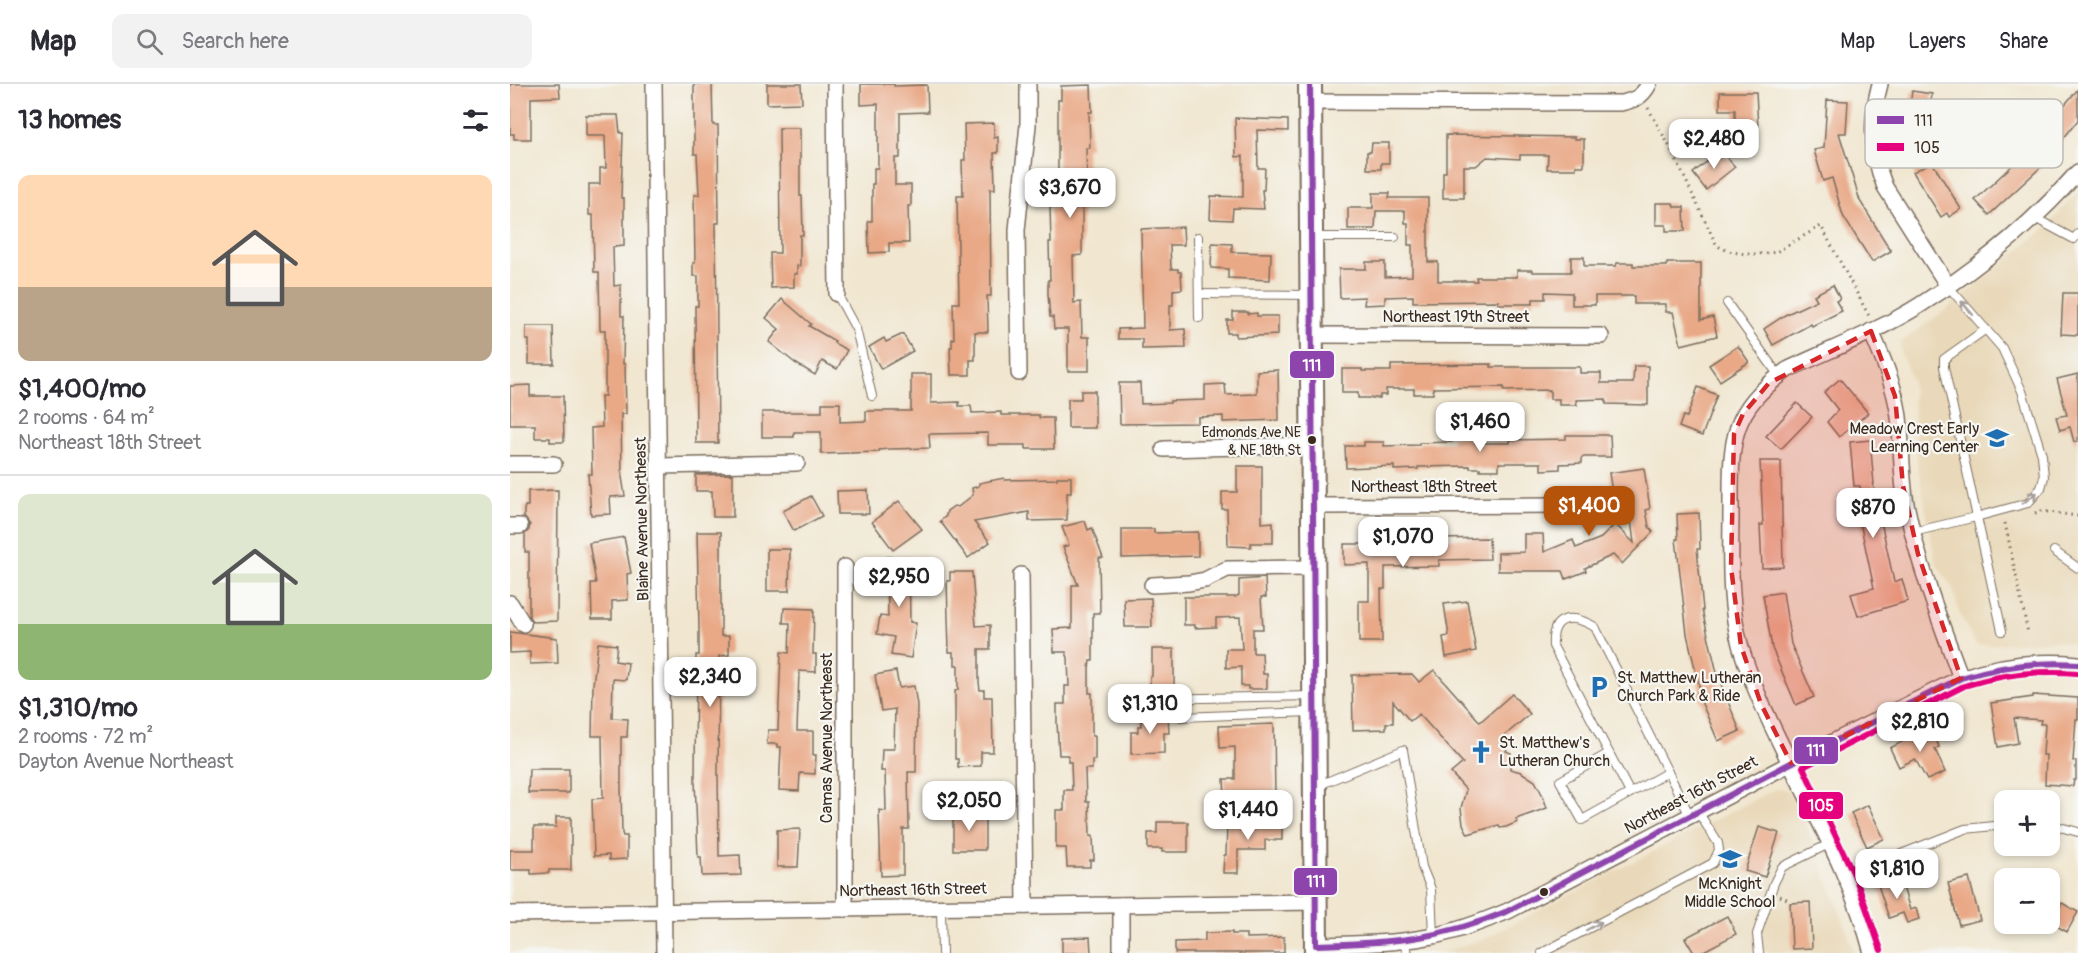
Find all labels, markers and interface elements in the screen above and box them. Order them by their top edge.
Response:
search box [112,14,532,68]
text: Map [30,24,76,59]
icon: search [133,25,166,58]
text: Search here [181,27,289,55]
text: Map [1840,28,1875,55]
text: Layers [1908,28,1966,55]
text: Share [1999,28,2048,55]
legend [1865,99,2063,168]
text: 13 homes [18,104,121,136]
icon: filters [459,104,492,137]
text: 111 [1914,111,1933,131]
pin: $2,480 [1665,119,1763,170]
text: $2,480 [1683,126,1745,151]
text: 105 [1914,138,1940,158]
pin: $3,670 [1021,168,1119,219]
text: $3,670 [1039,175,1101,200]
icon: home [201,214,309,322]
one-way arrow [1960,301,1974,316]
street label: Northeast 19th Street [1383,307,1530,327]
line badge: 111 [1289,350,1335,379]
text: 111 [1303,356,1321,376]
text: $1,400/mo [18,373,146,405]
pin: $1,460 [1431,402,1529,453]
text: 2 rooms · 64 m² [18,405,155,430]
text: $1,460 [1450,409,1510,434]
place label: Meadow Crest Early Learning Center [1850,419,1979,457]
place label: Edmonds Ave NE & NE 18th St [1202,424,1301,459]
school or university icon: Meadow Crest Early Learning Center [1984,425,2010,451]
text: Northeast 18th Street [18,430,201,455]
marker: Edmonds Ave NE & NE 18th St [1306,434,1318,446]
street label: Blaine Avenue Northeast [631,436,653,601]
street label: Northeast 18th Street [1351,477,1498,497]
pin: $1,400 [1540,486,1638,537]
pin: $870 [1837,488,1909,539]
one-way arrow [2022,492,2038,505]
text: $1,400 [1558,493,1620,518]
text: $870 [1850,495,1896,520]
pin: $1,070 [1354,517,1452,568]
text: $1,070 [1372,524,1434,549]
icon: home [201,533,309,641]
pin: $2,950 [850,557,948,608]
text: $2,950 [868,564,930,589]
street label: Camas Avenue Northeast [817,652,837,823]
pin: $2,340 [661,657,759,708]
text: $2,340 [678,664,742,689]
place label: St. Matthew Lutheran Church Park & Ride [1617,668,1761,706]
parking icon: St. Matthew Lutheran Church Park & Ride [1586,674,1612,700]
pin: $1,310 [1101,684,1199,735]
text: $1,310 [1122,691,1178,716]
text: $1,310/mo [18,692,138,724]
pin: $2,810 [1871,702,1969,753]
text: $2,810 [1891,709,1949,734]
text: 2 rooms · 72 m² [18,724,153,749]
place label: St. Matthew's Lutheran Church [1499,733,1610,771]
line badge: 111 [1793,736,1839,765]
church icon: St. Matthew's Lutheran Church [1468,739,1494,765]
text: 111 [1807,741,1825,761]
text: Dayton Avenue Northeast [18,749,233,774]
street label: Northeast 16th Street [1621,751,1761,839]
pin: $2,050 [920,781,1018,832]
text: $2,050 [936,788,1002,813]
pin: $1,440 [1199,790,1297,841]
map controls [1994,790,2060,934]
button: + [1994,790,2060,856]
line badge: 105 [1798,791,1844,820]
text: 105 [1808,796,1834,816]
text: $1,440 [1218,797,1278,822]
school or university icon: McKnight Middle School [1717,846,1743,872]
pin: $1,810 [1848,849,1946,900]
text: $1,810 [1869,856,1925,881]
line badge: 111 [1293,867,1338,896]
button: − [1994,868,2060,934]
text: 111 [1307,872,1325,892]
place label: McKnight Middle School [1684,874,1776,912]
street label: Northeast 16th Street [839,879,988,901]
unlabelled marker [1538,886,1550,898]
one-way arrow [1584,920,1602,931]

